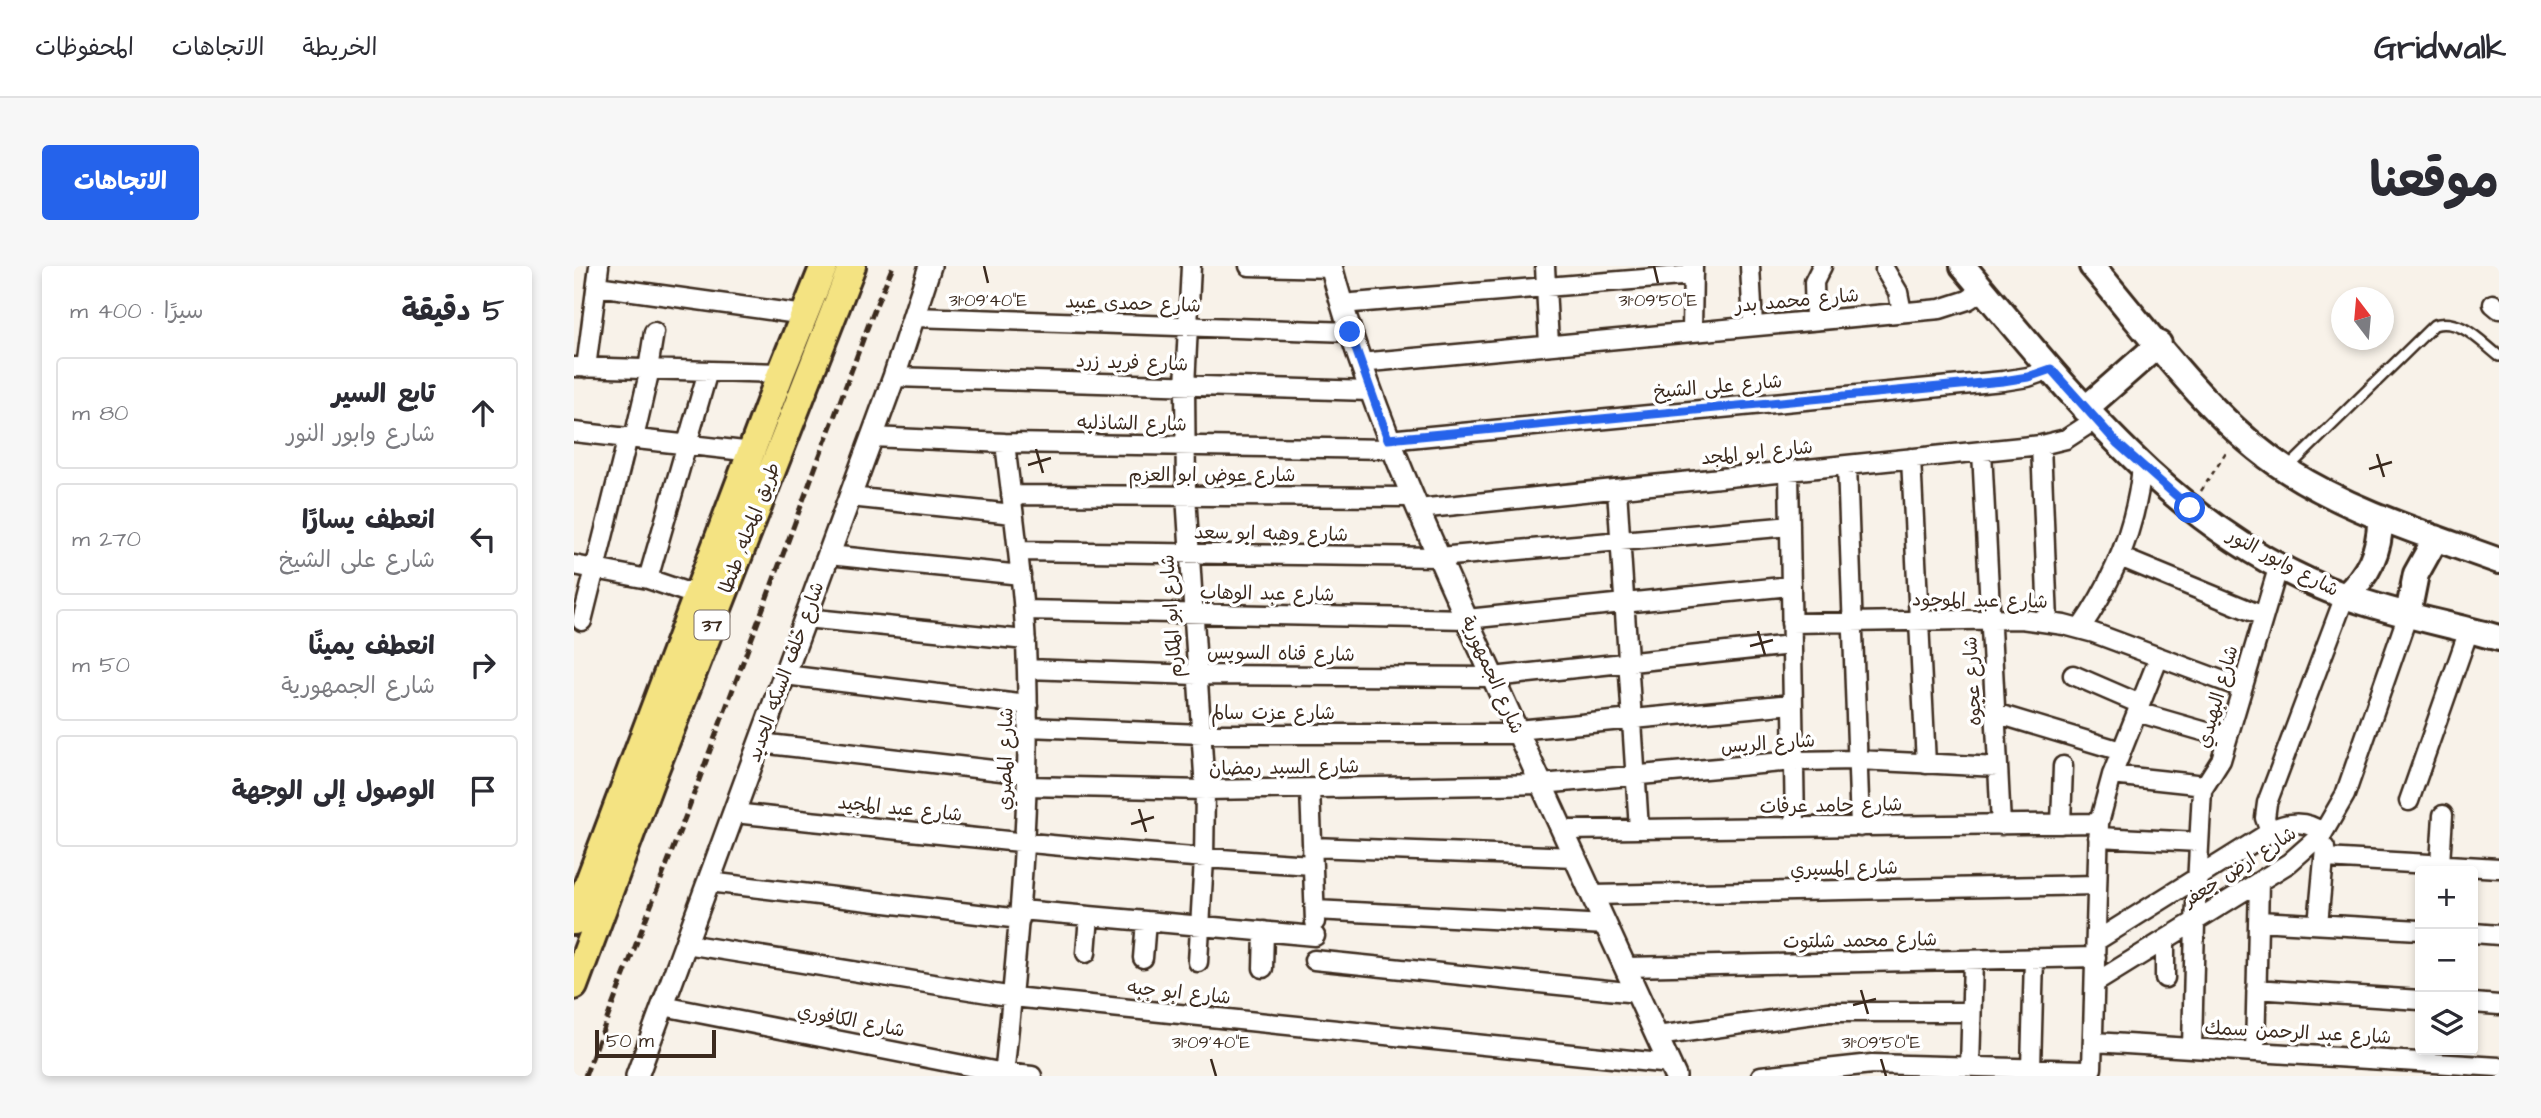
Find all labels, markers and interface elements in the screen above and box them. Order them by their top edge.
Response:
text: Gridwalk [2374,25,2506,71]
text: المحفوظات [35,31,134,65]
text: الاتجاهات [172,31,265,65]
text: الخريطة [303,31,377,65]
button: الاتجاهات [42,145,199,220]
text: موقعنا [2369,148,2499,216]
street label: شارع محمد بدر [1732,282,1860,320]
north arrow [2331,287,2394,350]
text: 31°09'40"E [949,288,1028,313]
street label: شارع حمدى عبيد [1065,288,1201,320]
text: 31°09'50"E [1619,288,1698,313]
text: 5 دقيقة [402,290,504,332]
text: سيرًا · 400 m [70,295,204,327]
route end [1334,316,1365,347]
street label: شارع فريد زرد [1075,348,1189,378]
street label: شارع على الشيخ [1653,368,1783,406]
text: تابع السير [332,376,435,412]
icon: ahead [464,394,502,432]
text: 80 m [72,397,129,429]
street label: شارع الشاذليه [1077,410,1187,438]
text: شارع وابور النور [287,418,435,450]
street label: شارع ابو المجد [1700,434,1814,472]
street label: طريق المحله, طنطا [713,459,787,597]
street label: شارع عوض ابو العزم [1129,462,1295,489]
route start [2174,492,2205,523]
text: انعطف يسارًا [302,502,435,538]
street label: شارع وهبه ابو سعد [1194,519,1348,549]
icon: left [464,520,502,558]
street label: شارع وابور النور [2221,521,2343,604]
text: 270 m [72,523,141,555]
text: شارع على الشيخ [279,544,435,576]
street label: شارع ابو المكارم [1154,554,1190,678]
street label: شارع خلف السكه الحديد [741,578,831,766]
street label: شارع عبد الوهاب [1200,579,1334,609]
street label: شارع عبد الموجود [1912,586,2048,616]
road number: 37 [694,610,730,640]
street label: شارع الجمهورية [1454,612,1530,738]
text: انعطف يمينًا [308,628,435,664]
street label: شارع عجوه [1957,636,1989,726]
street label: شارع قناه السويس [1207,639,1355,669]
street label: شارع البهيدي [2190,642,2246,752]
icon: right [464,646,502,684]
text: 50 m [72,649,130,681]
text: شارع الجمهورية [281,670,435,702]
street label: شارع عزت سالم [1211,700,1335,727]
street label: شارع المصري [992,707,1020,811]
street label: شارع الريس [1720,727,1816,761]
street label: شارع السيد رمضان [1209,753,1359,783]
icon: arrive [464,772,502,810]
text: الوصول إلى الوجهة [231,773,435,809]
street label: شارع عبد المجيد [836,789,964,829]
street label: شارع حامد عرفات [1759,791,1903,821]
street label: شارع ارض جعفر [2176,820,2302,915]
street label: شارع المسيري [1790,855,1898,883]
map controls [2415,866,2478,1055]
button: + [2415,866,2478,929]
street label: شارع محمد شلتوت [1783,926,1937,956]
button: − [2415,929,2478,992]
street label: شارع ابو جبه [1126,974,1232,1012]
button: layers [2415,992,2478,1055]
street label: شارع الكافوري [795,997,907,1045]
street label: شارع عبد الرحمن سمك [2204,1015,2392,1051]
scale bar [595,1027,716,1059]
text: 50 m [606,1028,654,1055]
text: 31°09'40"E [1172,1030,1251,1055]
text: 31°09'50"E [1842,1030,1921,1055]

